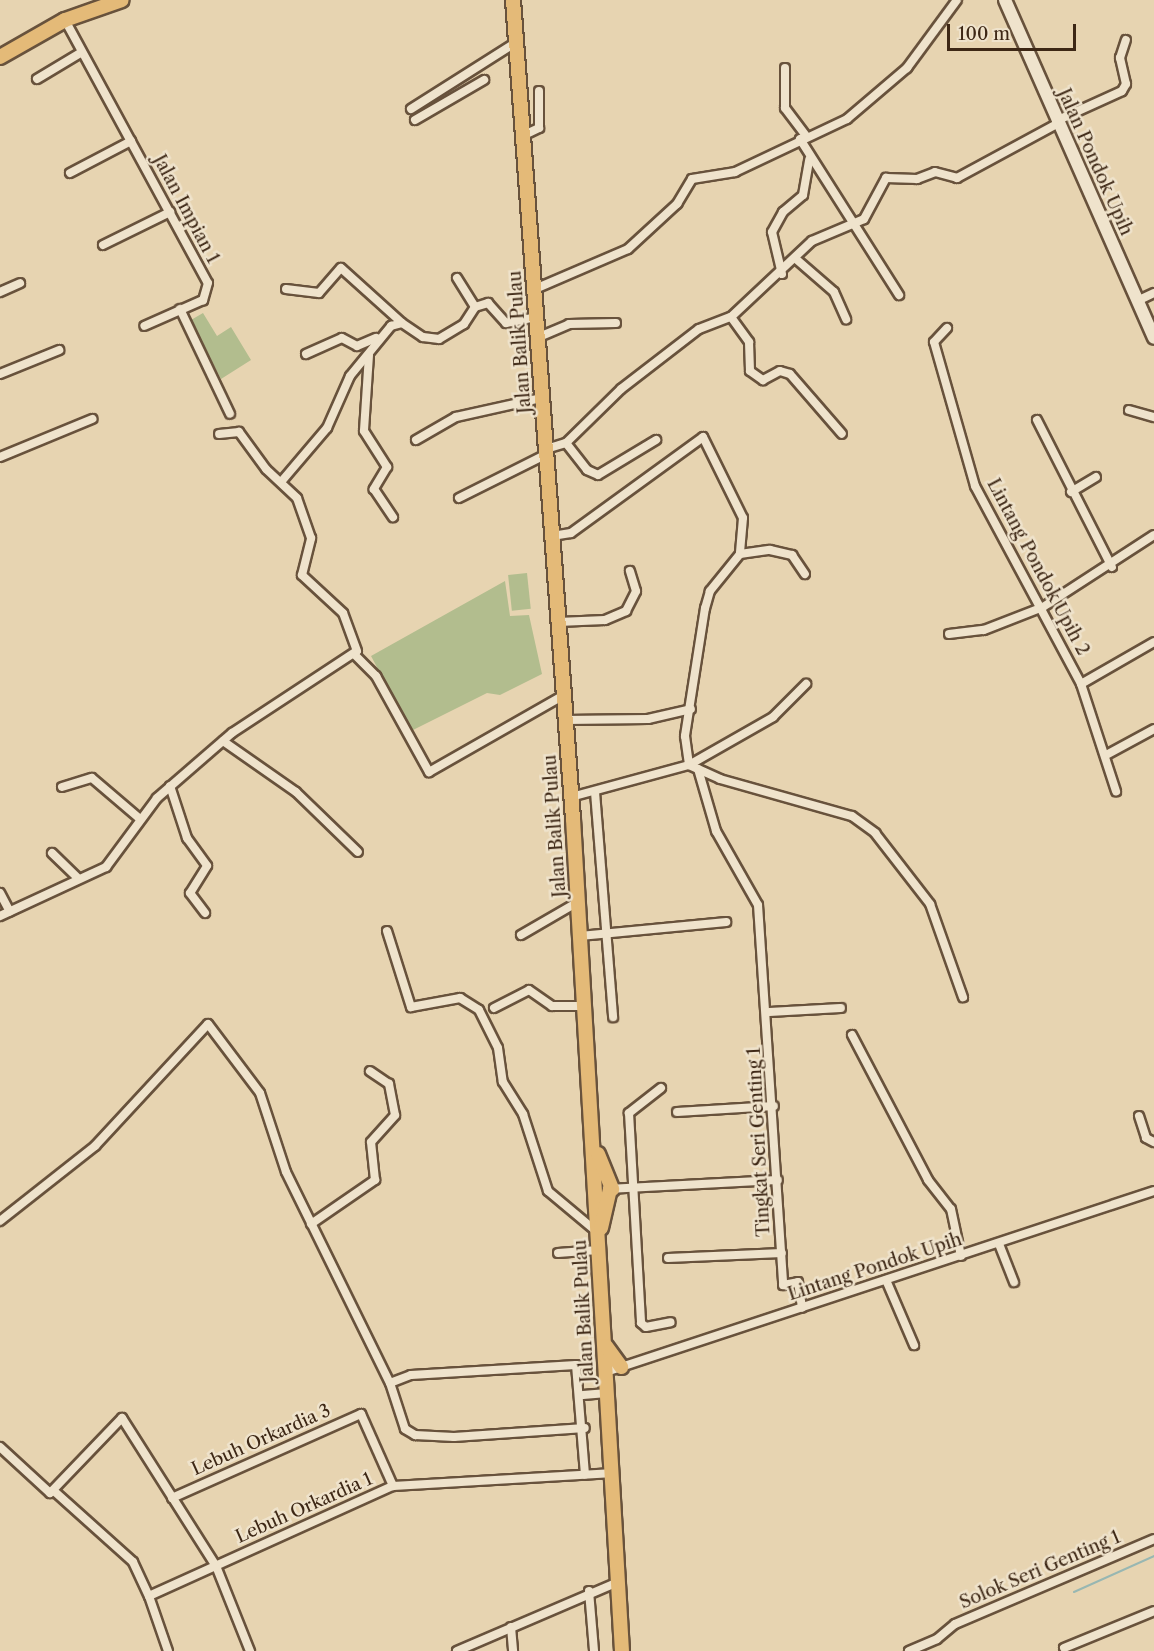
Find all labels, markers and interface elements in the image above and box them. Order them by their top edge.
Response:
scale bar [950,12,1079,50]
text: 100 m [958,23,1010,45]
street label: Jalan Pondok Upih [1053,85,1137,239]
street label: Jalan Impian 1 [148,151,224,267]
street label: Jalan Balik Pulau [504,270,536,414]
street label: Lintang Pondok Upih 2 [982,475,1094,659]
street label: Jalan Balik Pulau [539,754,571,898]
street label: Tingkat Seri Genting 1 [743,1047,775,1237]
street label: Lintang Pondok Upih [785,1229,965,1305]
street label: Jalan Balik Pulau [569,1239,599,1383]
street label: Lebuh Orkardia 3 [188,1400,334,1480]
street label: Lebuh Orkardia 1 [232,1468,376,1548]
street label: Solok Seri Genting 1 [956,1526,1124,1614]

